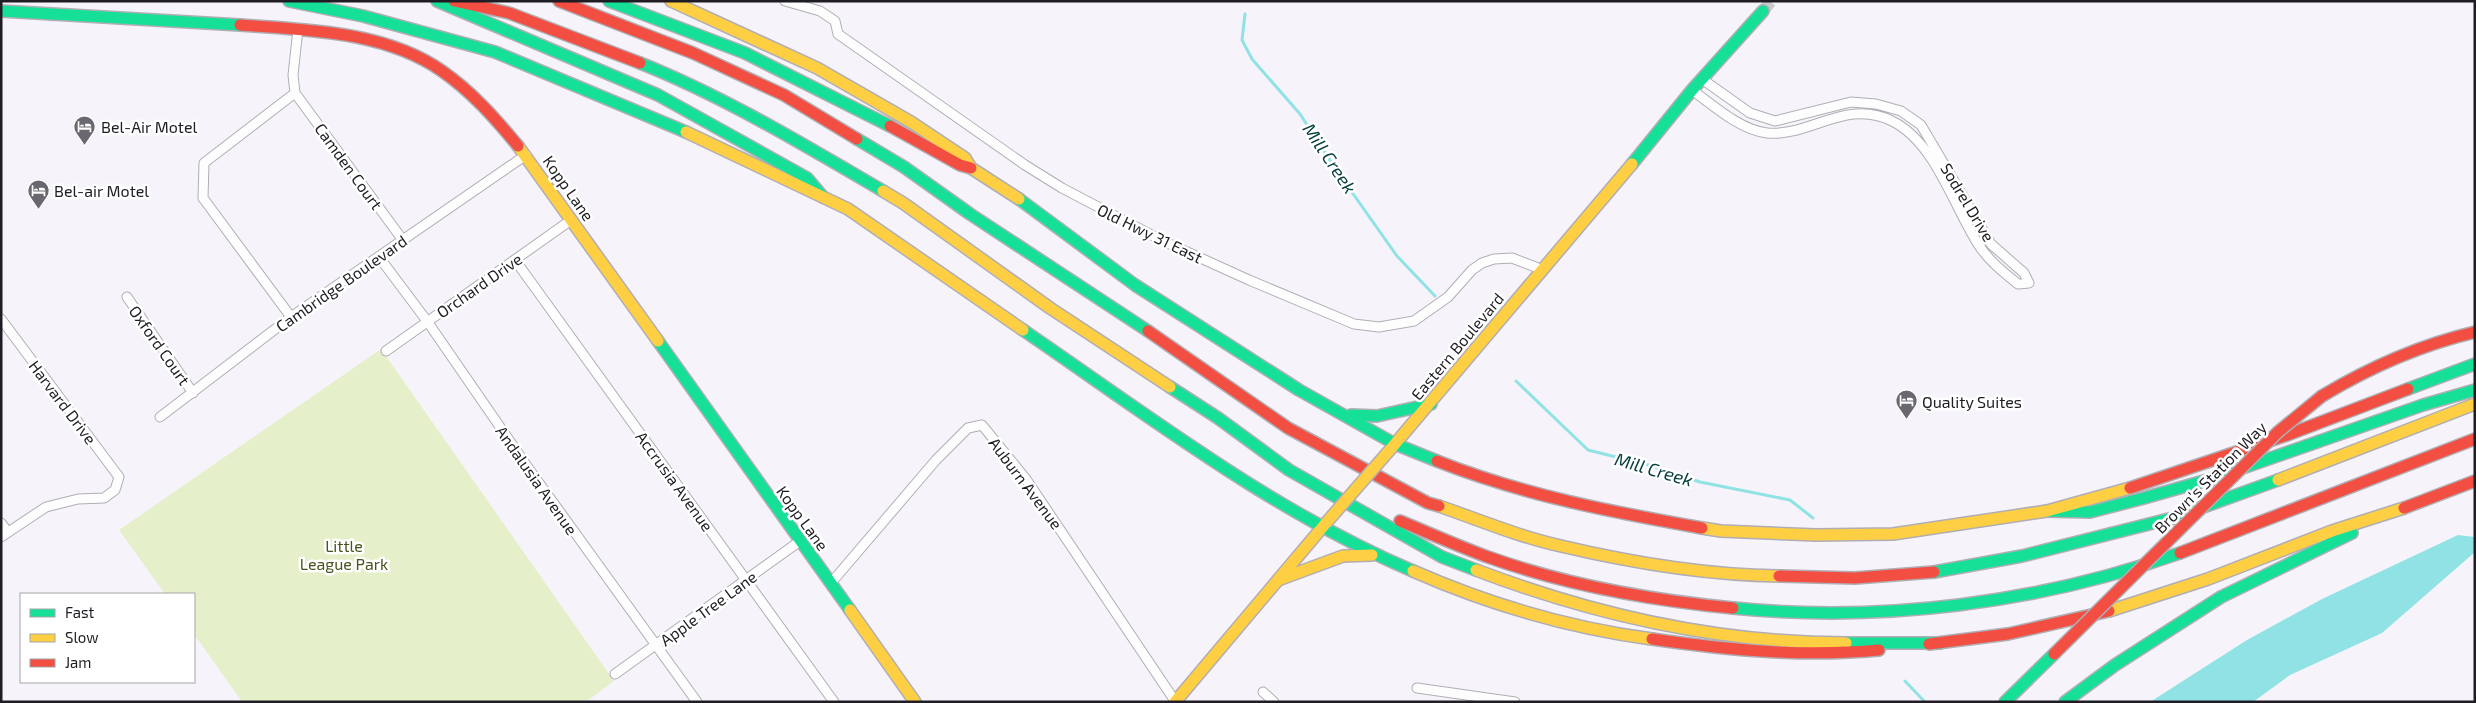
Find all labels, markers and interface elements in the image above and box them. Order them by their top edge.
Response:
hotel icon: Bel-Air Motel [73,114,97,145]
place label: Bel-Air Motel [101,117,198,136]
street label: Camden Court [311,119,387,213]
water label: Mill Creek [1298,119,1362,197]
street label: Kopp Lane [540,152,598,224]
street label: Sodrel Drive [1937,159,1999,245]
hotel icon: Bel-air Motel [26,178,50,209]
place label: Bel-air Motel [54,181,149,200]
street label: Old Hwy 31 East [1094,199,1206,267]
street label: Cambridge Boulevard [272,231,410,335]
street label: Orchard Drive [433,249,525,321]
street label: Eastern Boulevard [1407,289,1507,403]
street label: Oxford Court [126,301,194,389]
street label: Harvard Drive [25,356,101,448]
hotel icon: Quality Suites [1894,389,1918,420]
place label: Quality Suites [1922,392,2022,412]
street label: Brown's Station Way [2150,417,2270,537]
street label: Andalusia Avenue [492,422,582,538]
street label: Accrusia Avenue [632,427,718,535]
street label: Auburn Avenue [985,433,1067,533]
water label: Mill Creek [1612,447,1696,491]
street label: Kopp Lane [773,482,833,554]
park label: Little League Park [300,536,388,573]
street label: Apple Tree Lane [656,567,760,649]
legend [20,593,195,683]
text: Fast [65,603,95,621]
text: Slow [65,628,99,646]
text: Jam [65,653,91,671]

